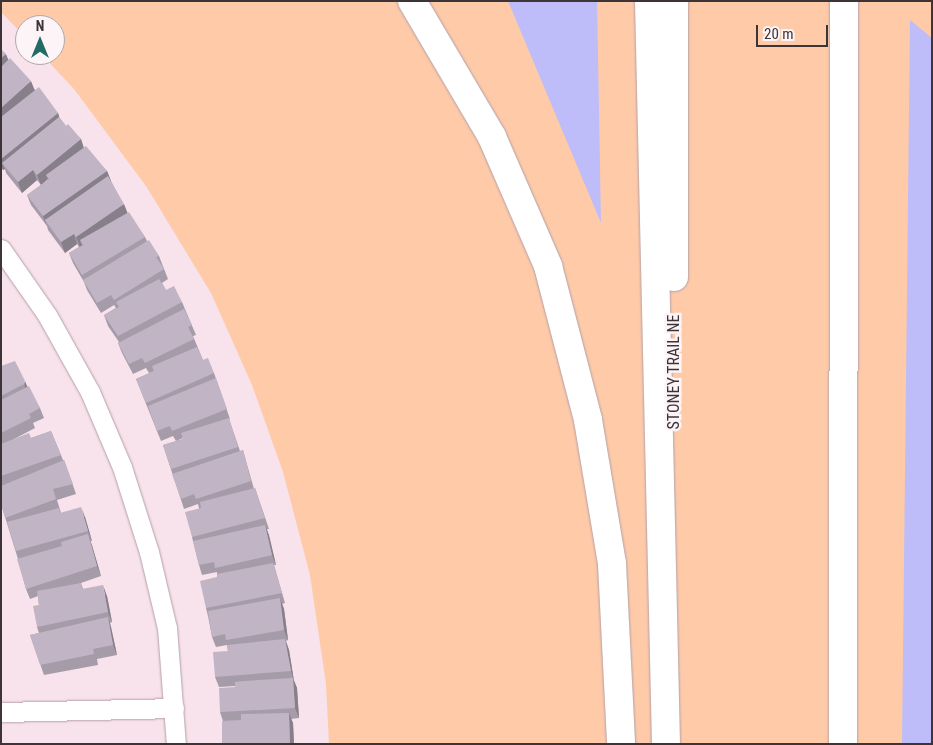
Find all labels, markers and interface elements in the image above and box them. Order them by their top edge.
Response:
north arrow [15,15,65,65]
scale bar [758,15,830,47]
text: N [36,18,44,34]
text: 20 m [764,25,794,43]
street label: STONEY TRAIL NE [664,314,684,430]

